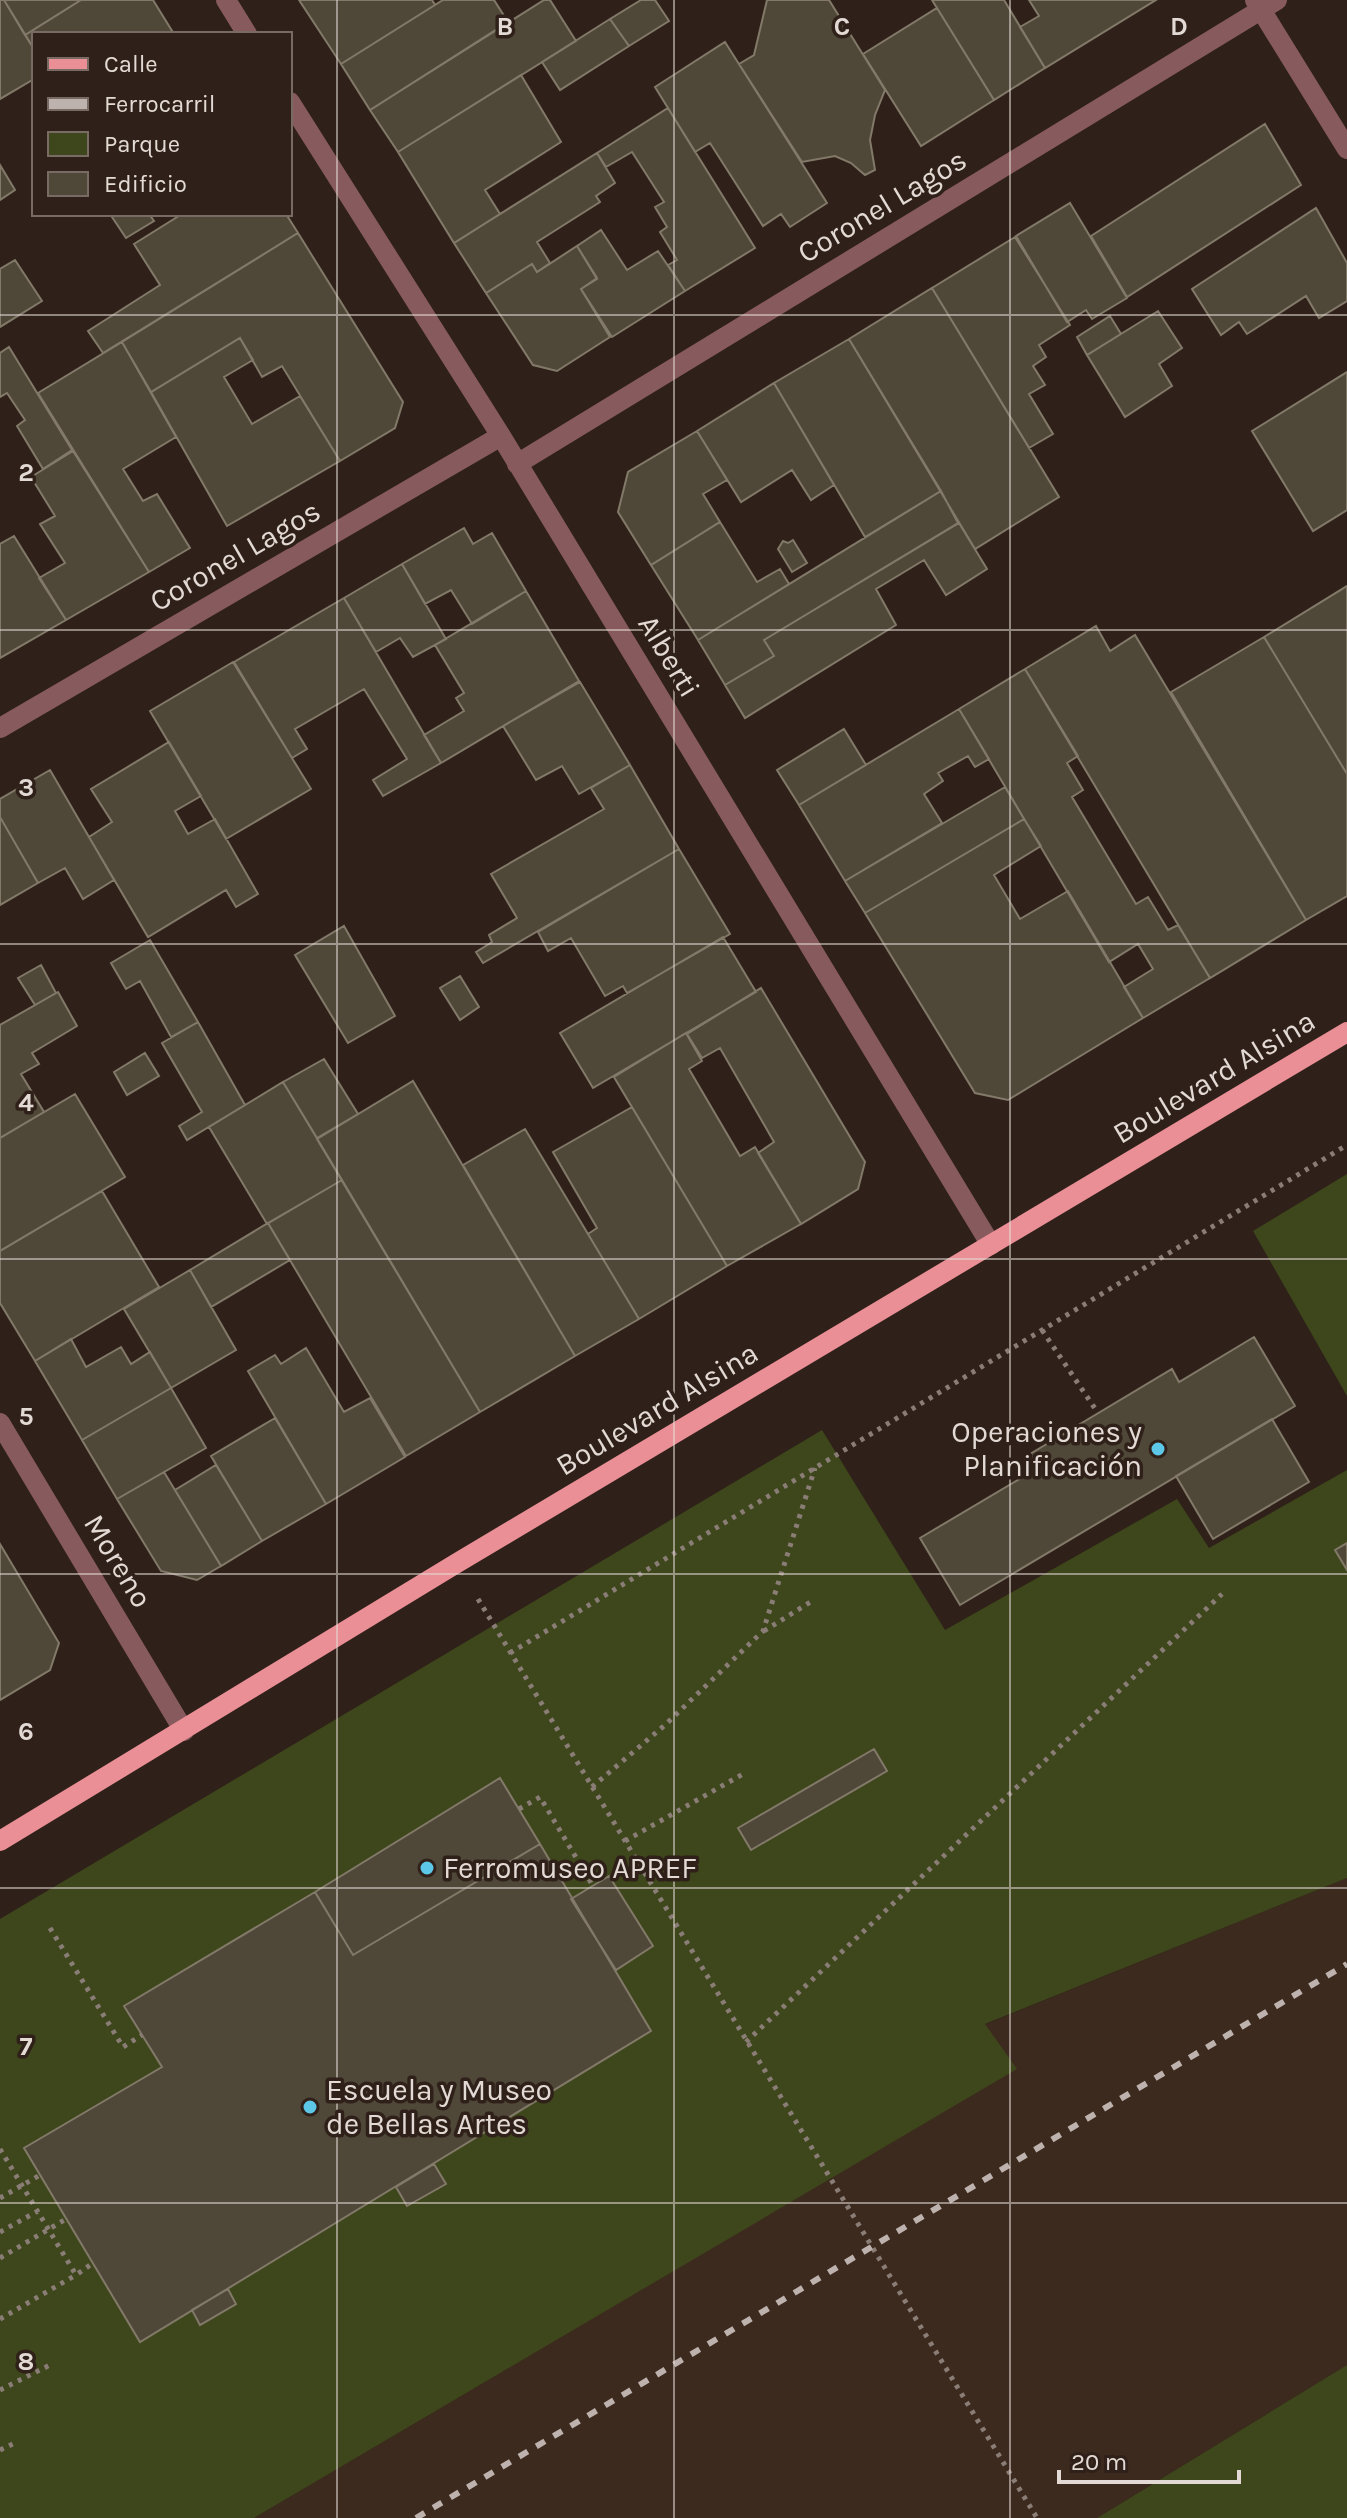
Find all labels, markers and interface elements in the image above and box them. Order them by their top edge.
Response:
text: B [497,11,513,42]
text: C [834,11,850,42]
text: D [1170,11,1188,42]
legend [32,32,292,216]
text: Calle [104,50,158,78]
text: Ferrocarril [104,90,216,118]
text: Parque [104,130,180,158]
street label: Coronel Lagos [791,141,973,271]
text: Edificio [104,170,187,198]
text: 2 [18,457,34,488]
street label: Coronel Lagos [143,493,327,619]
street label: Alberti [630,608,708,704]
text: 3 [18,772,34,803]
street label: Boulevard Alsina [1106,1003,1322,1151]
text: 4 [18,1087,34,1118]
street label: Boulevard Alsina [549,1335,765,1483]
text: 5 [18,1401,34,1432]
place label: Operaciones y Planificación [951,1414,1142,1484]
marker: Operaciones y Planificación [1149,1440,1167,1458]
street label: Moreno [76,1508,160,1614]
text: 6 [18,1716,34,1747]
place label: Ferromuseo APREF [443,1850,697,1886]
marker: Ferromuseo APREF [418,1859,436,1877]
text: 7 [20,2031,33,2062]
place label: Escuela y Museo de Bellas Artes [326,2072,552,2142]
marker: Escuela y Museo de Bellas Artes [301,2098,319,2116]
text: 8 [18,2346,34,2377]
scale bar [1059,2434,1239,2484]
text: 20 m [1071,2448,1127,2476]

